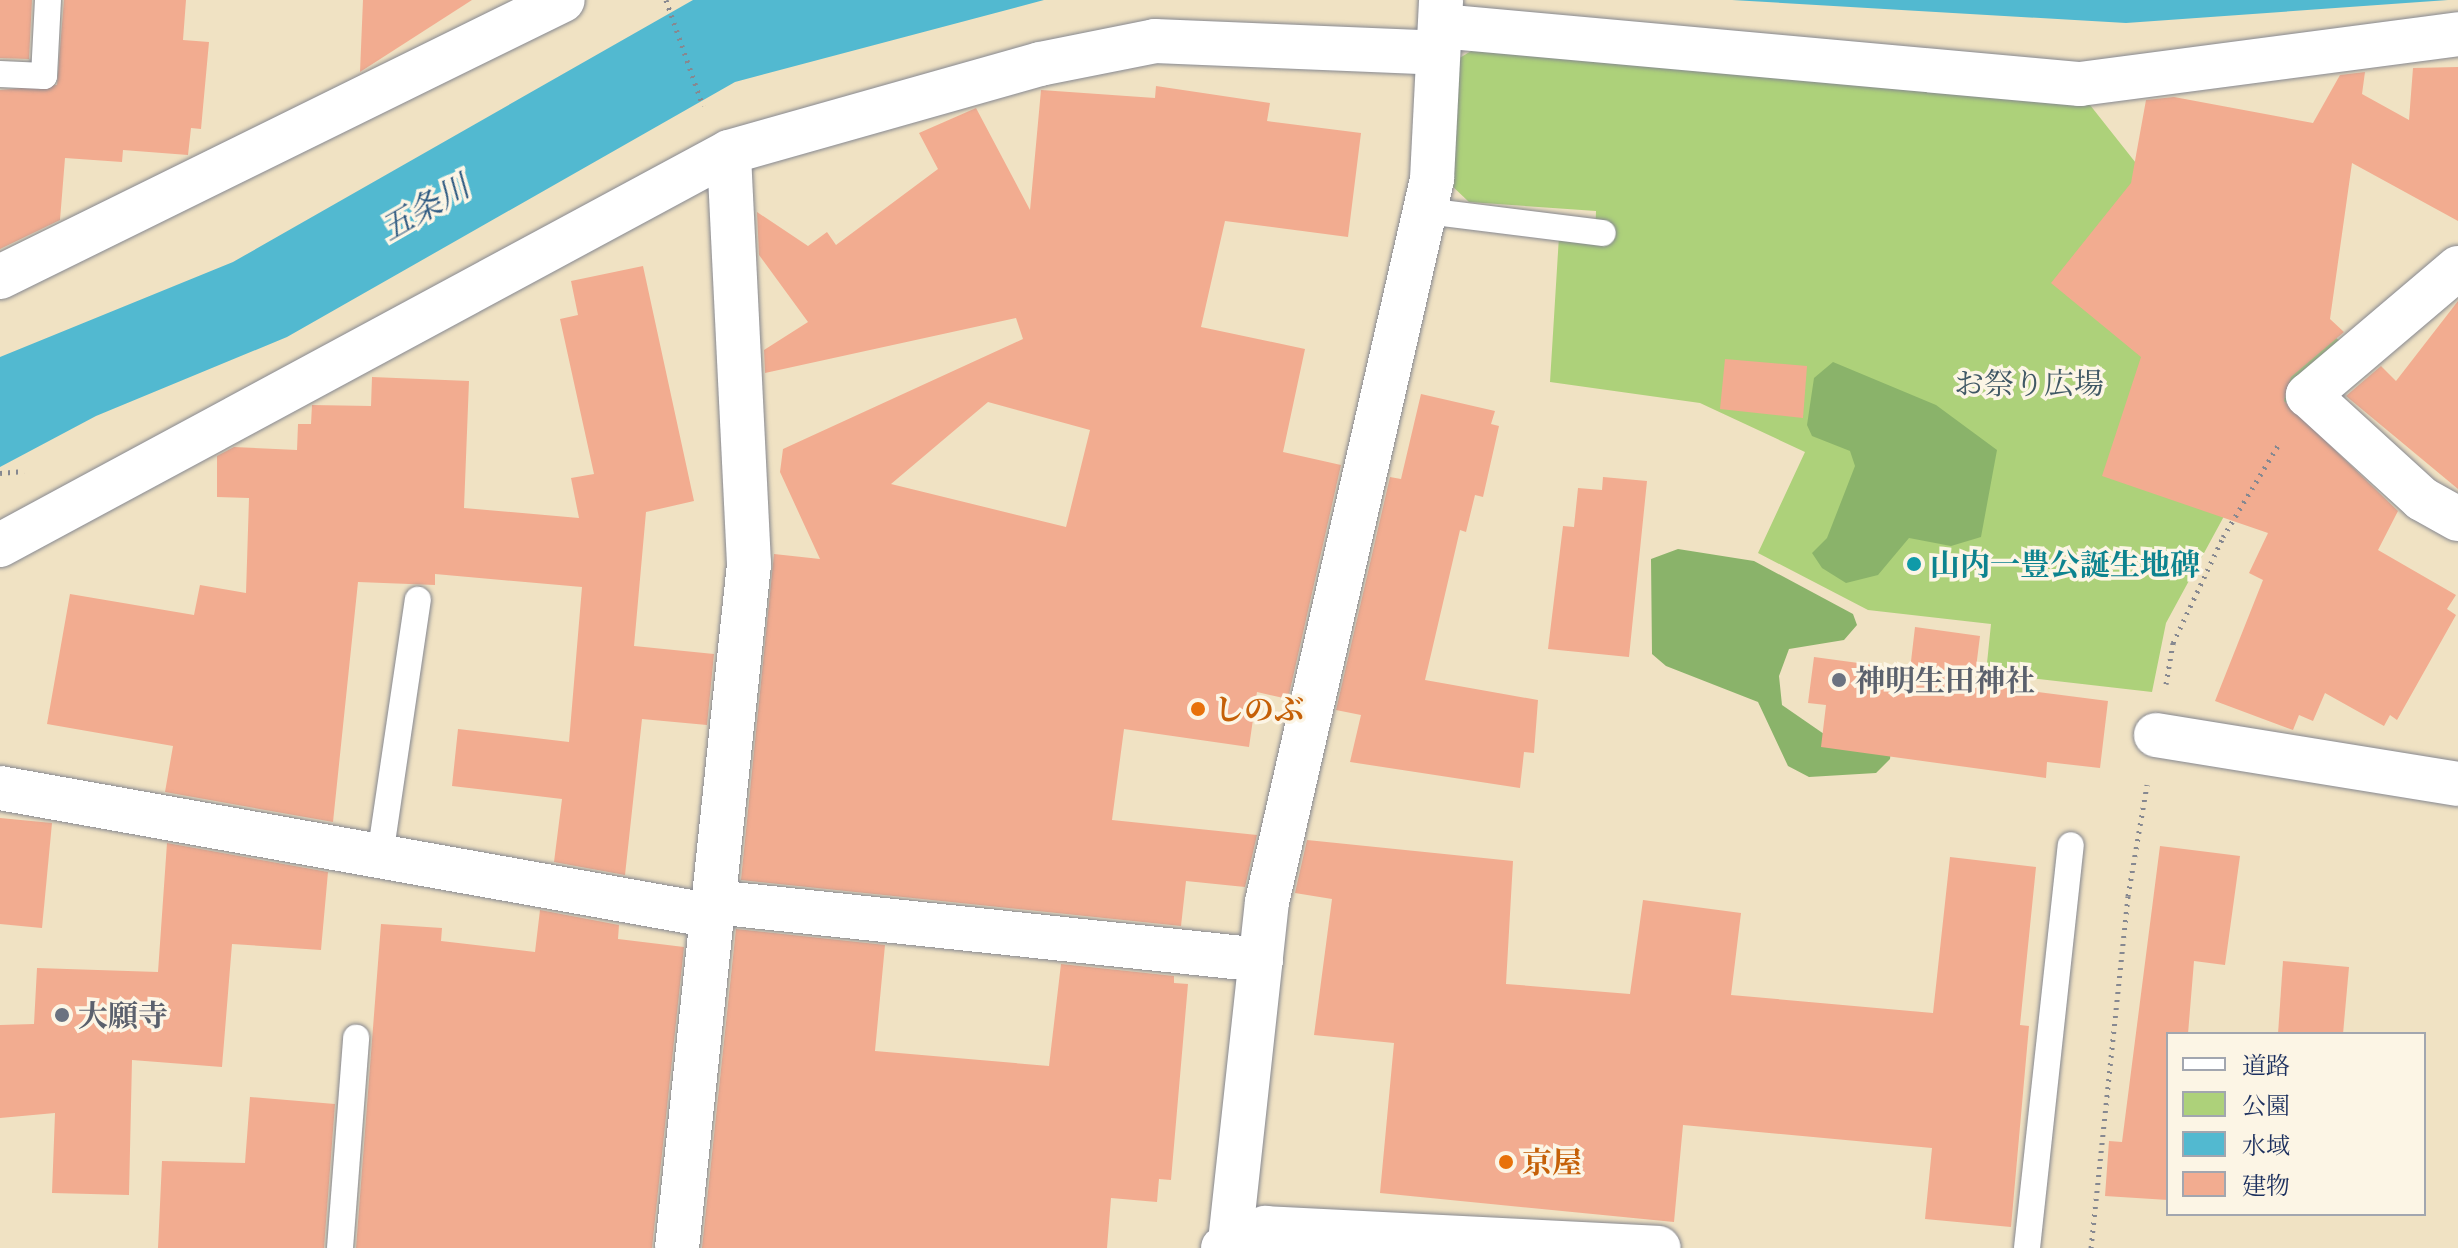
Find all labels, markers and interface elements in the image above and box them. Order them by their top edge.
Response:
water label: 五条川 [374,167,476,249]
park label: お祭り広場 [1954,365,2104,401]
place label: 山内一豊公誕生地碑 [1930,546,2200,582]
marker: 山内一豊公誕生地碑 [1905,555,1923,573]
place label: 神明生田神社 [1855,662,2035,698]
marker: 神明生田神社 [1830,671,1848,689]
place label: しのぶ [1214,691,1304,727]
marker: しのぶ [1189,700,1207,718]
place label: 大願寺 [78,997,168,1033]
marker: 大願寺 [53,1006,71,1024]
legend [2166,1032,2426,1216]
text: 道路 [2242,1048,2290,1083]
text: 公園 [2242,1088,2290,1123]
text: 水域 [2242,1128,2290,1163]
place label: 京屋 [1522,1144,1582,1180]
marker: 京屋 [1497,1153,1515,1171]
text: 建物 [2242,1168,2290,1203]

